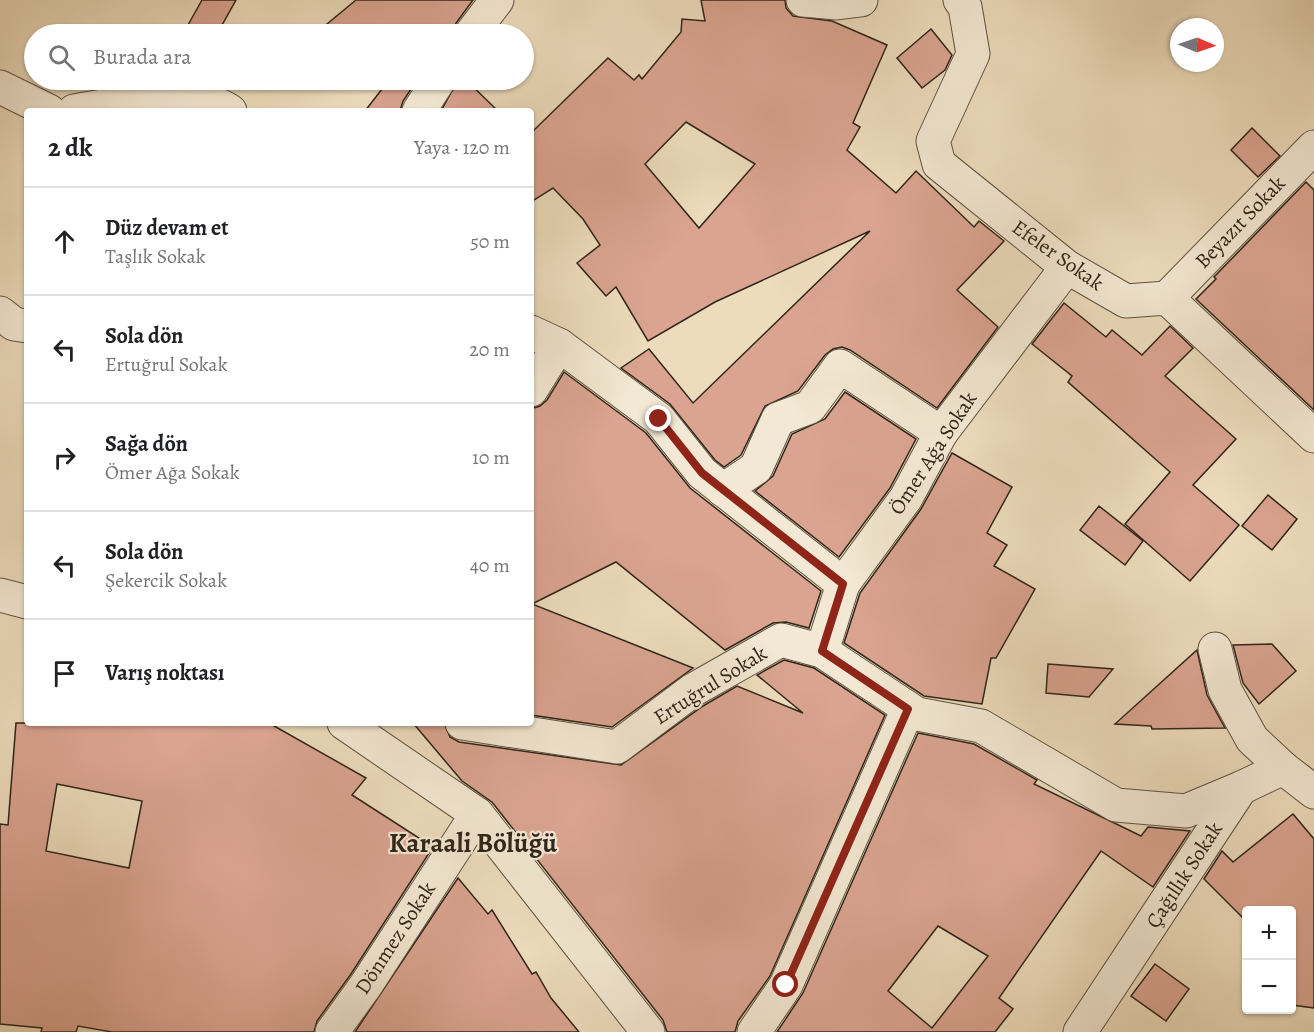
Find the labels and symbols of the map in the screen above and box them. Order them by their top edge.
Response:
north arrow [1170,18,1224,72]
street label: Beyazıt Sokak [1189,169,1292,274]
street label: Efeler Sokak [1007,213,1110,297]
street label: Ömer Ağa Sokak [883,386,984,520]
route end [645,405,671,431]
street label: Ertuğrul Sokak [648,639,772,731]
street label: Çağıllık Sokak [1139,816,1229,934]
district label: Karaali Bölüğü [389,825,557,861]
street label: Dönmez Sokak [348,876,442,1000]
route start [772,971,798,997]

